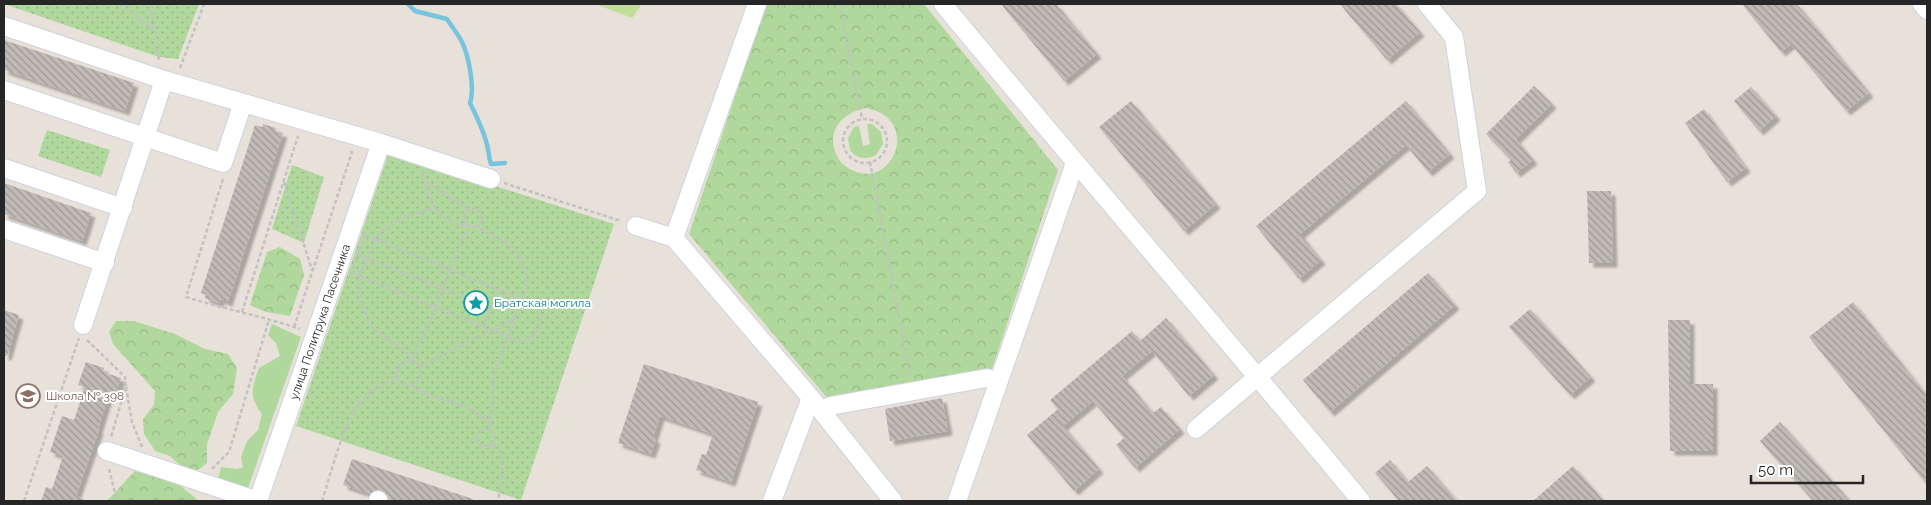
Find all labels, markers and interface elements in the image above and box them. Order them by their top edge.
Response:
street label: улица Политрука Пасечника [287,242,353,402]
place icon: Братская могила [463,290,489,316]
place label: Братская могила [494,296,591,310]
school or university icon: Школа № 398 [15,383,41,409]
place label: Школа № 398 [46,389,124,403]
scale bar [1751,452,1864,484]
text: 50 m [1758,461,1793,479]

